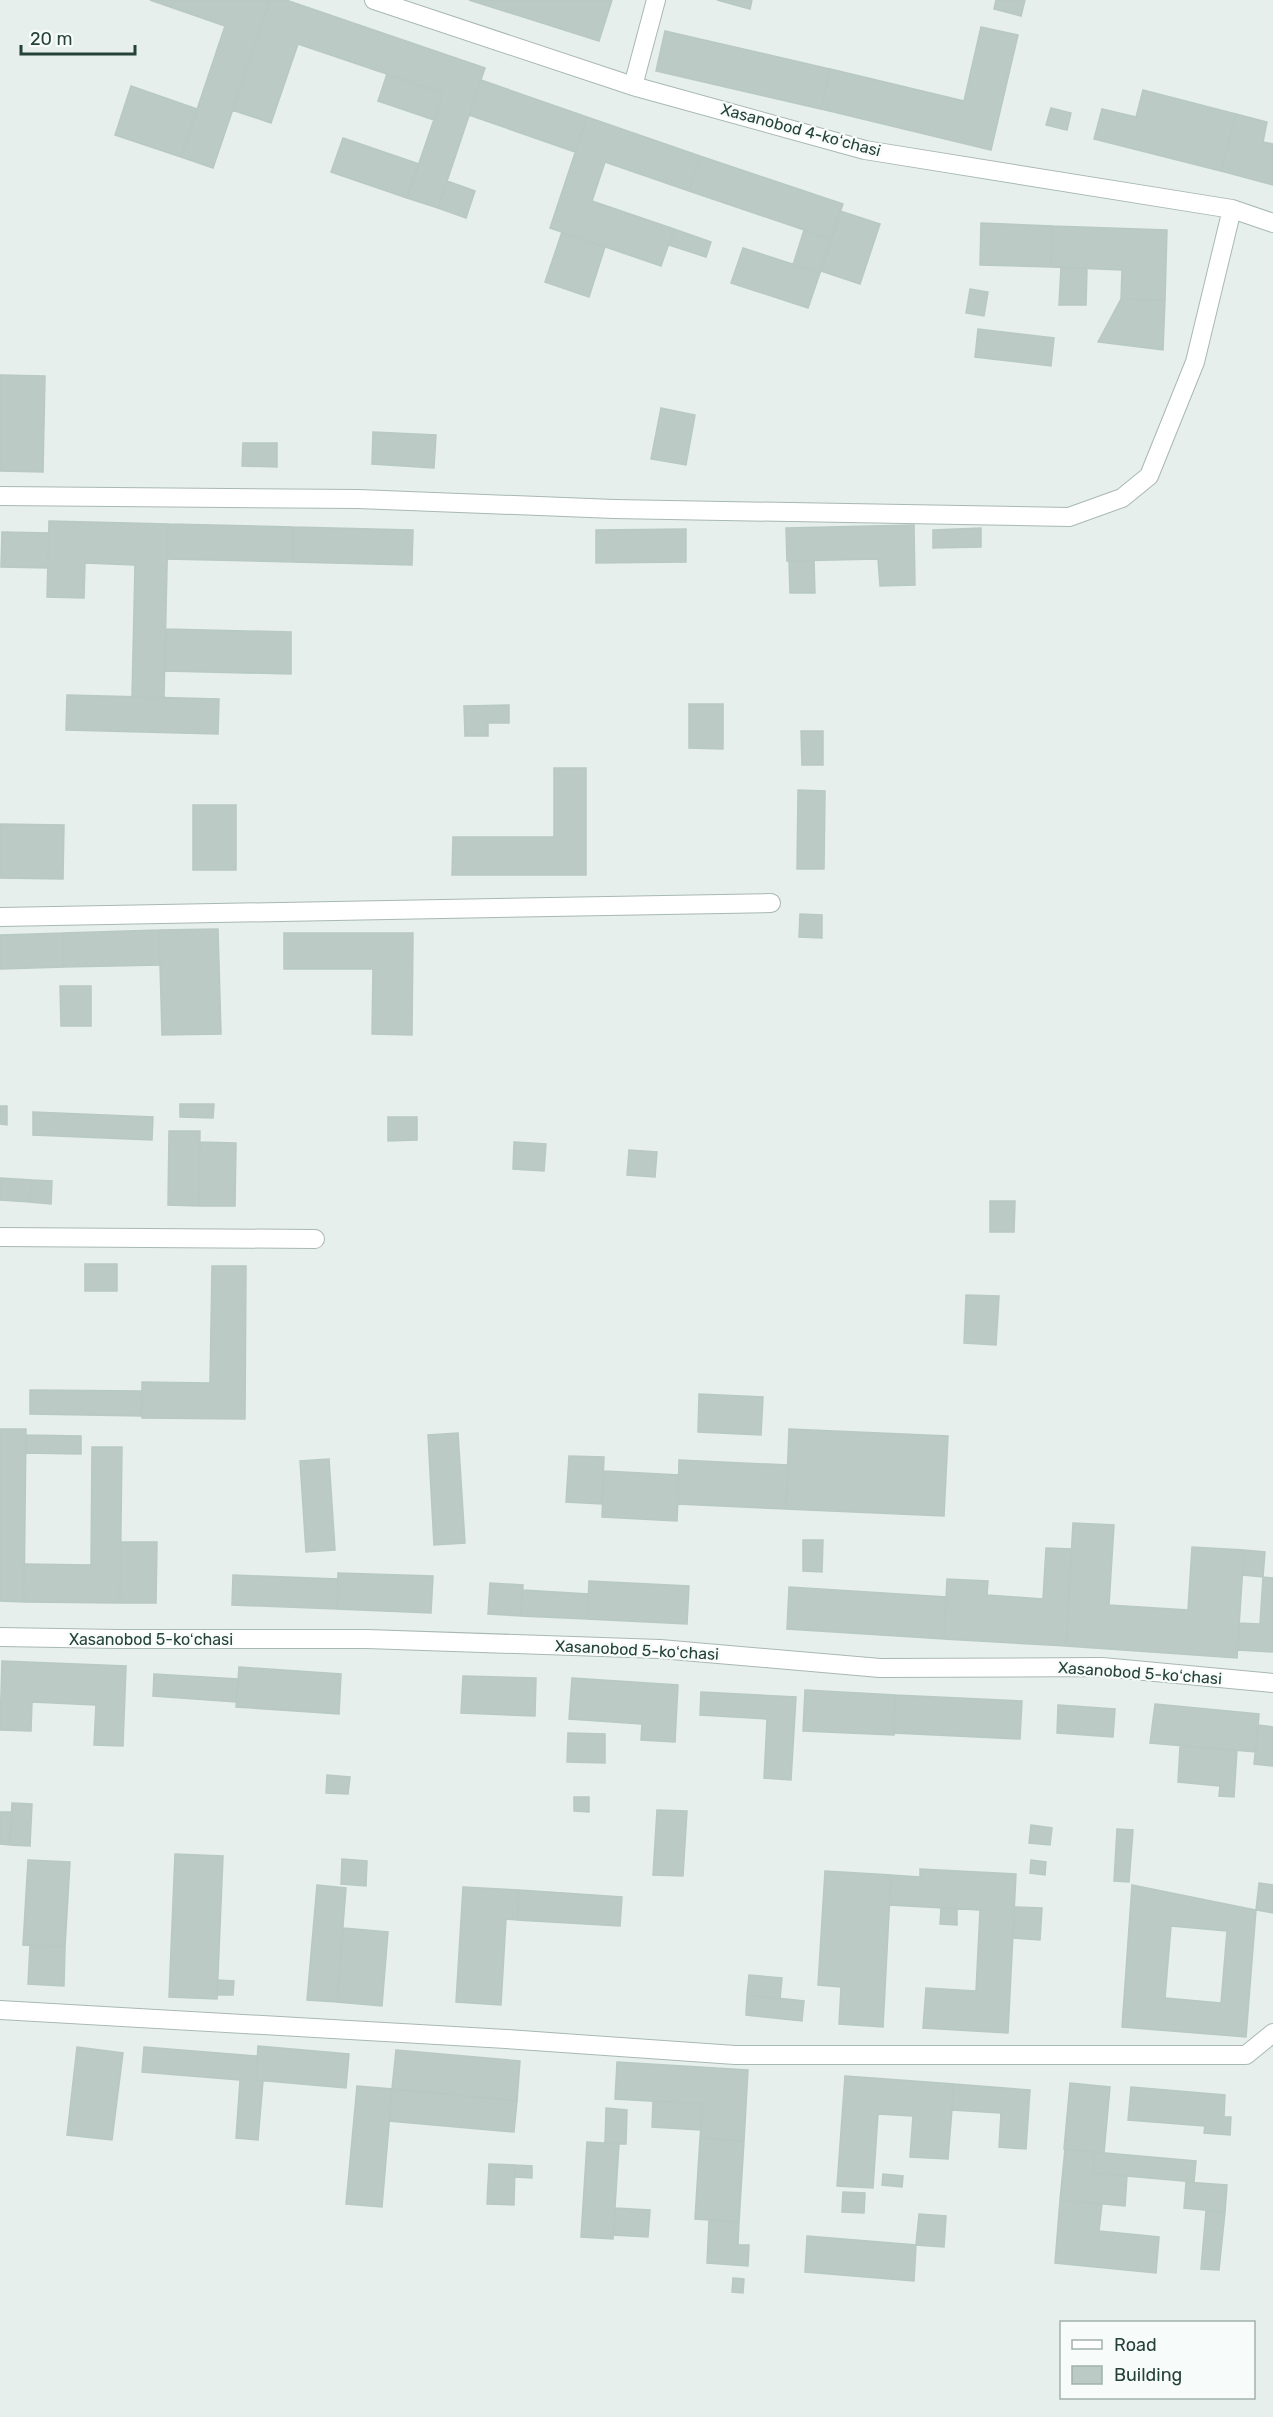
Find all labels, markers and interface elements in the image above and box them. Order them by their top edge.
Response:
scale bar [21,18,135,56]
text: 20 m [30,28,72,50]
street label: Xasanobod 4-koʻchasi [719,100,883,160]
street label: Xasanobod 5-koʻchasi [69,1630,233,1649]
street label: Xasanobod 5-koʻchasi [554,1636,720,1664]
street label: Xasanobod 5-koʻchasi [1057,1658,1223,1688]
legend [1060,2321,1255,2399]
text: Road [1114,2334,1157,2356]
text: Building [1114,2364,1182,2386]

